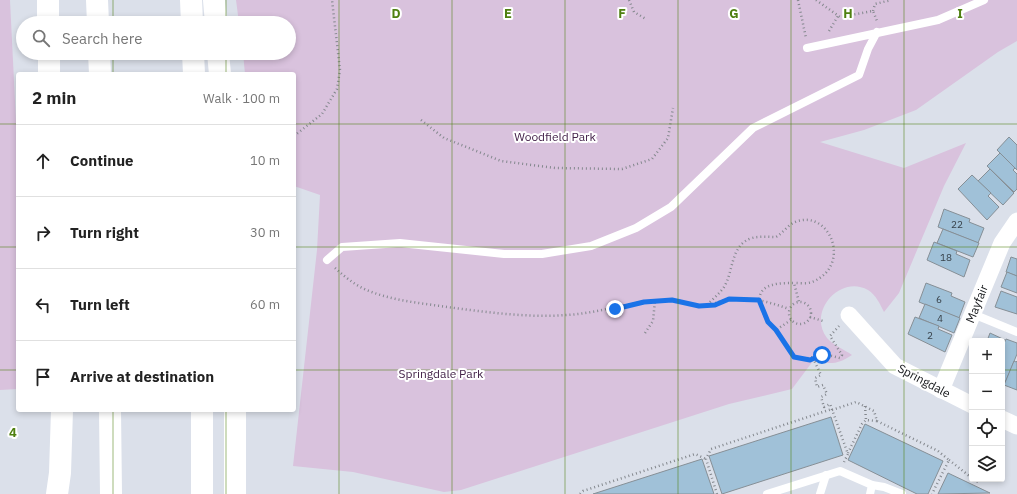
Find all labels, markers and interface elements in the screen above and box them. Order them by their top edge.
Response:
text: D [391,5,401,22]
text: E [504,5,512,22]
text: F [618,5,626,22]
text: G [729,5,739,22]
text: H [843,5,853,22]
text: I [957,5,963,22]
search box [16,16,296,60]
icon: search [30,27,52,49]
text: Search here [62,29,142,48]
text: 2 min [32,87,76,109]
text: Walk · 100 m [203,90,280,107]
park label: Woodfield Park [514,129,596,144]
icon: ahead [32,150,54,172]
text: Continue [70,151,134,170]
text: 10 m [250,152,280,169]
house number: 22 [951,218,963,231]
icon: right [32,222,54,244]
text: Turn right [70,223,139,242]
text: 30 m [250,224,280,241]
house number: 18 [940,251,952,264]
street label: Mayfair [962,282,991,325]
house number: 6 [936,293,942,306]
icon: left [32,294,54,316]
text: Turn left [70,295,130,314]
text: 60 m [250,296,280,313]
route end [606,300,624,318]
house number: 4 [937,312,943,325]
house number: 2 [927,329,933,342]
map controls [969,338,1005,482]
button: + [969,338,1005,374]
route start [813,346,831,364]
street label: Springdale [895,360,954,401]
icon: arrive [32,366,54,388]
park label: Springdale Park [399,366,484,381]
text: Arrive at destination [70,367,214,386]
button: − [969,374,1005,410]
button: locate [969,410,1005,446]
text: 4 [9,424,17,441]
button: layers [969,446,1005,482]

